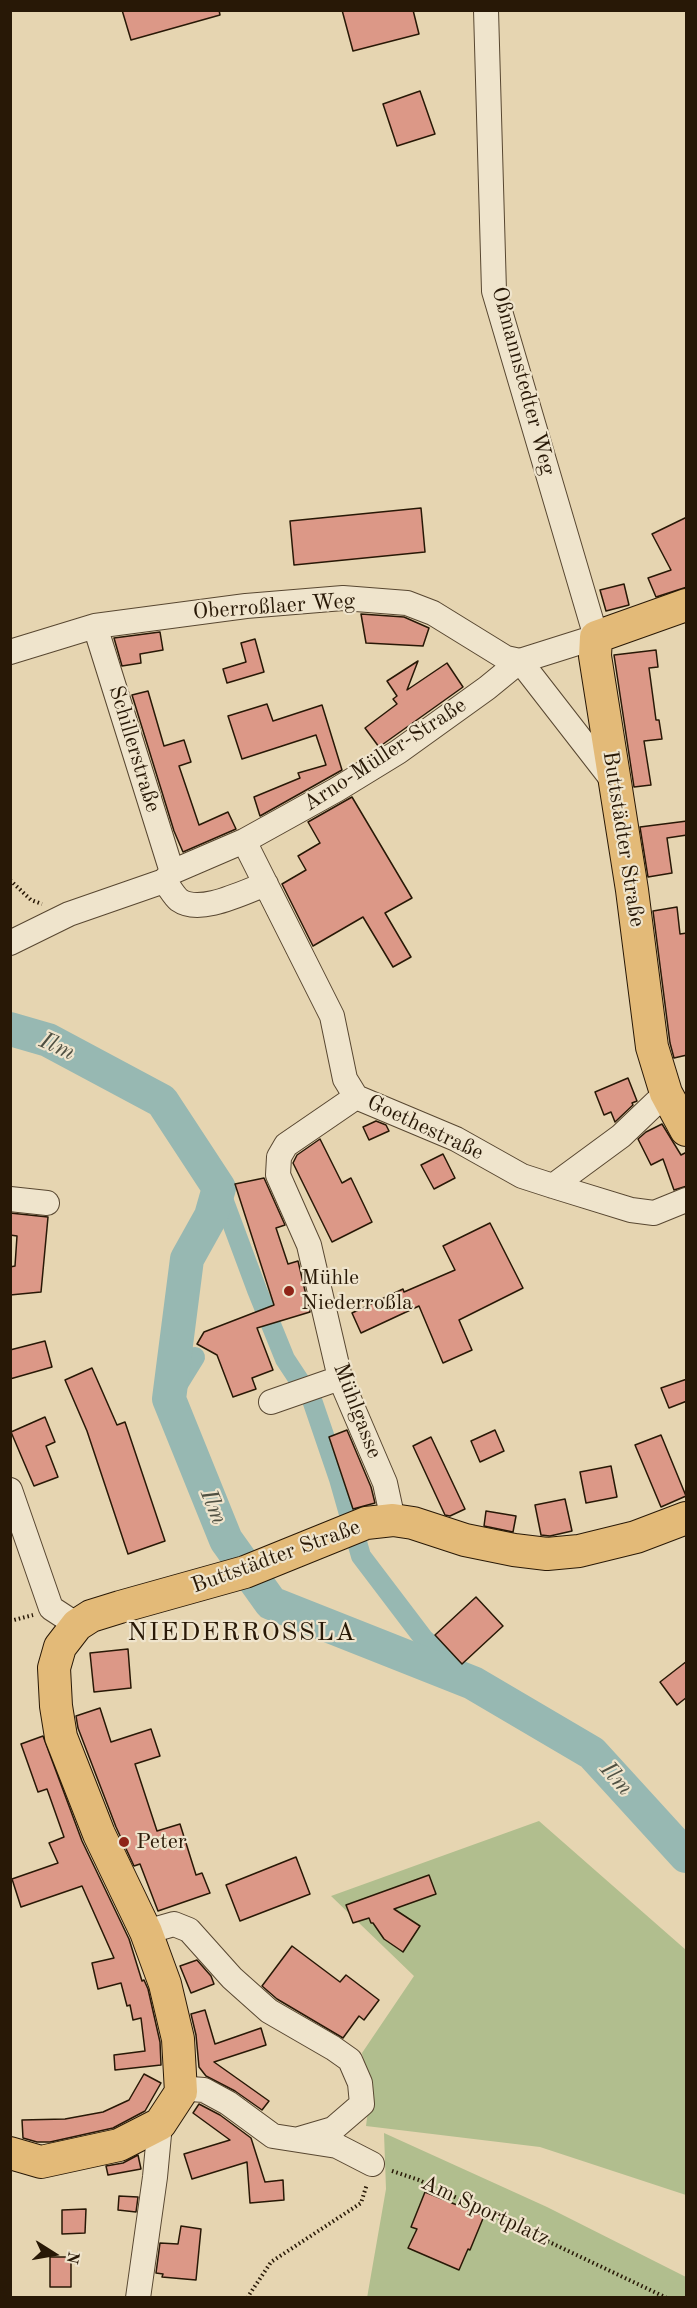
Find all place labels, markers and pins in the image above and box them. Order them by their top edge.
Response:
place label: Mühle Niederroßla [301,1265,413,1316]
marker: Mühle Niederroßla [282,1284,296,1298]
place label: Peter [136,1829,187,1855]
marker: Peter [117,1835,131,1849]

